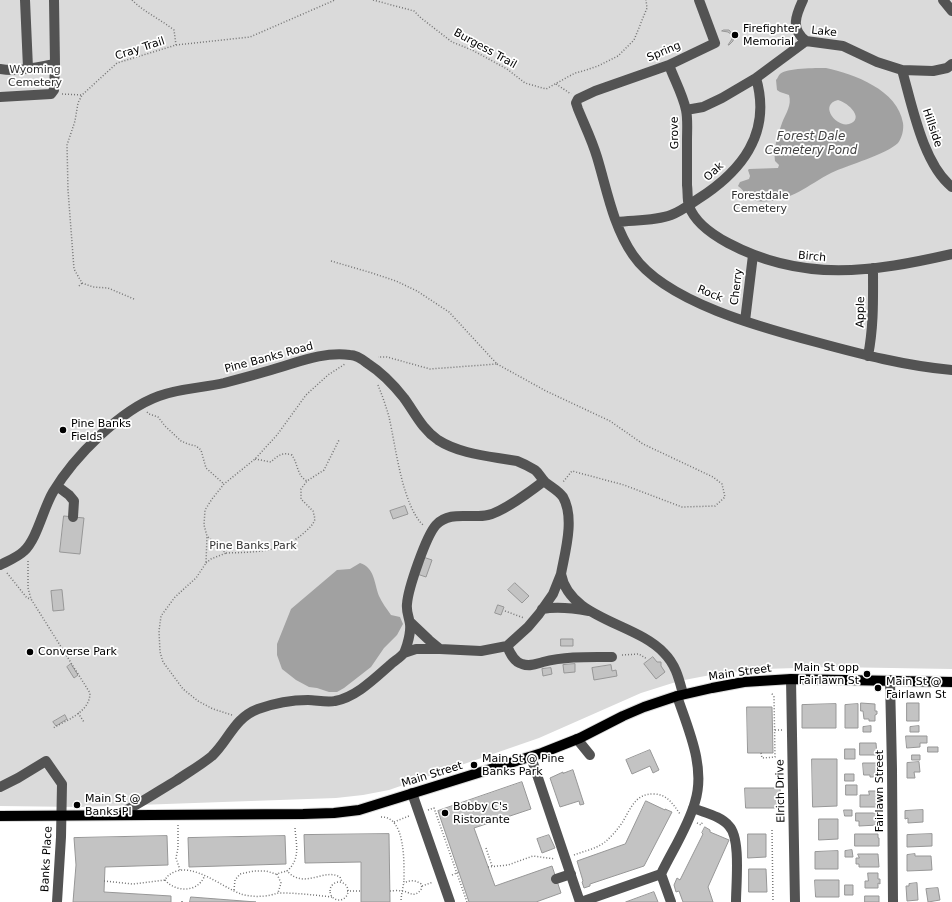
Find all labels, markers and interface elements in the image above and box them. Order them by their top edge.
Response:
place label: Firefighter Memorial [743,22,799,48]
street label: Lake [811,24,837,40]
street label: Burgess Trail [451,26,519,72]
marker: Firefighter Memorial [730,30,740,40]
street label: Cray Trail [114,35,166,63]
street label: Spring [645,39,683,65]
park label: Wyoming Cemetery [8,63,62,89]
street label: Hillside [919,107,945,149]
street label: Grove [668,116,682,150]
water label: Forest Dale Cemetery Pond [765,130,857,158]
street label: Oak [701,160,727,184]
park label: Forestdale Cemetery [731,189,789,215]
street label: Birch [797,249,827,265]
street label: Cherry [728,268,746,306]
street label: Rock [695,283,725,305]
street label: Apple [854,296,868,328]
street label: Pine Banks Road [223,340,315,376]
place label: Pine Banks Fields [71,417,131,443]
marker: Pine Banks Fields [58,425,68,435]
park label: Pine Banks Park [209,539,297,553]
place label: Converse Park [38,645,117,659]
marker: Converse Park [25,647,35,657]
place label: Main St opp Fairlawn St [794,661,859,687]
street label: Main Street [708,662,772,684]
marker: Main St opp Fairlawn St [862,669,872,679]
place label: Main St @ Fairlawn St [886,675,946,701]
marker: Main St @ Fairlawn St [873,683,883,693]
street label: Fairlawn Street [873,750,887,832]
place label: Main St @ Pine Banks Park [482,752,564,778]
street label: Main Street [400,759,464,791]
street label: Elrich Drive [774,759,788,823]
marker: Main St @ Pine Banks Park [469,760,479,770]
place label: Main St @ Banks Pl [85,792,141,818]
marker: Main St @ Banks Pl [72,800,82,810]
place label: Bobby C's Ristorante [453,800,510,826]
marker: Bobby C's Ristorante [440,808,450,818]
street label: Banks Place [39,826,55,892]

